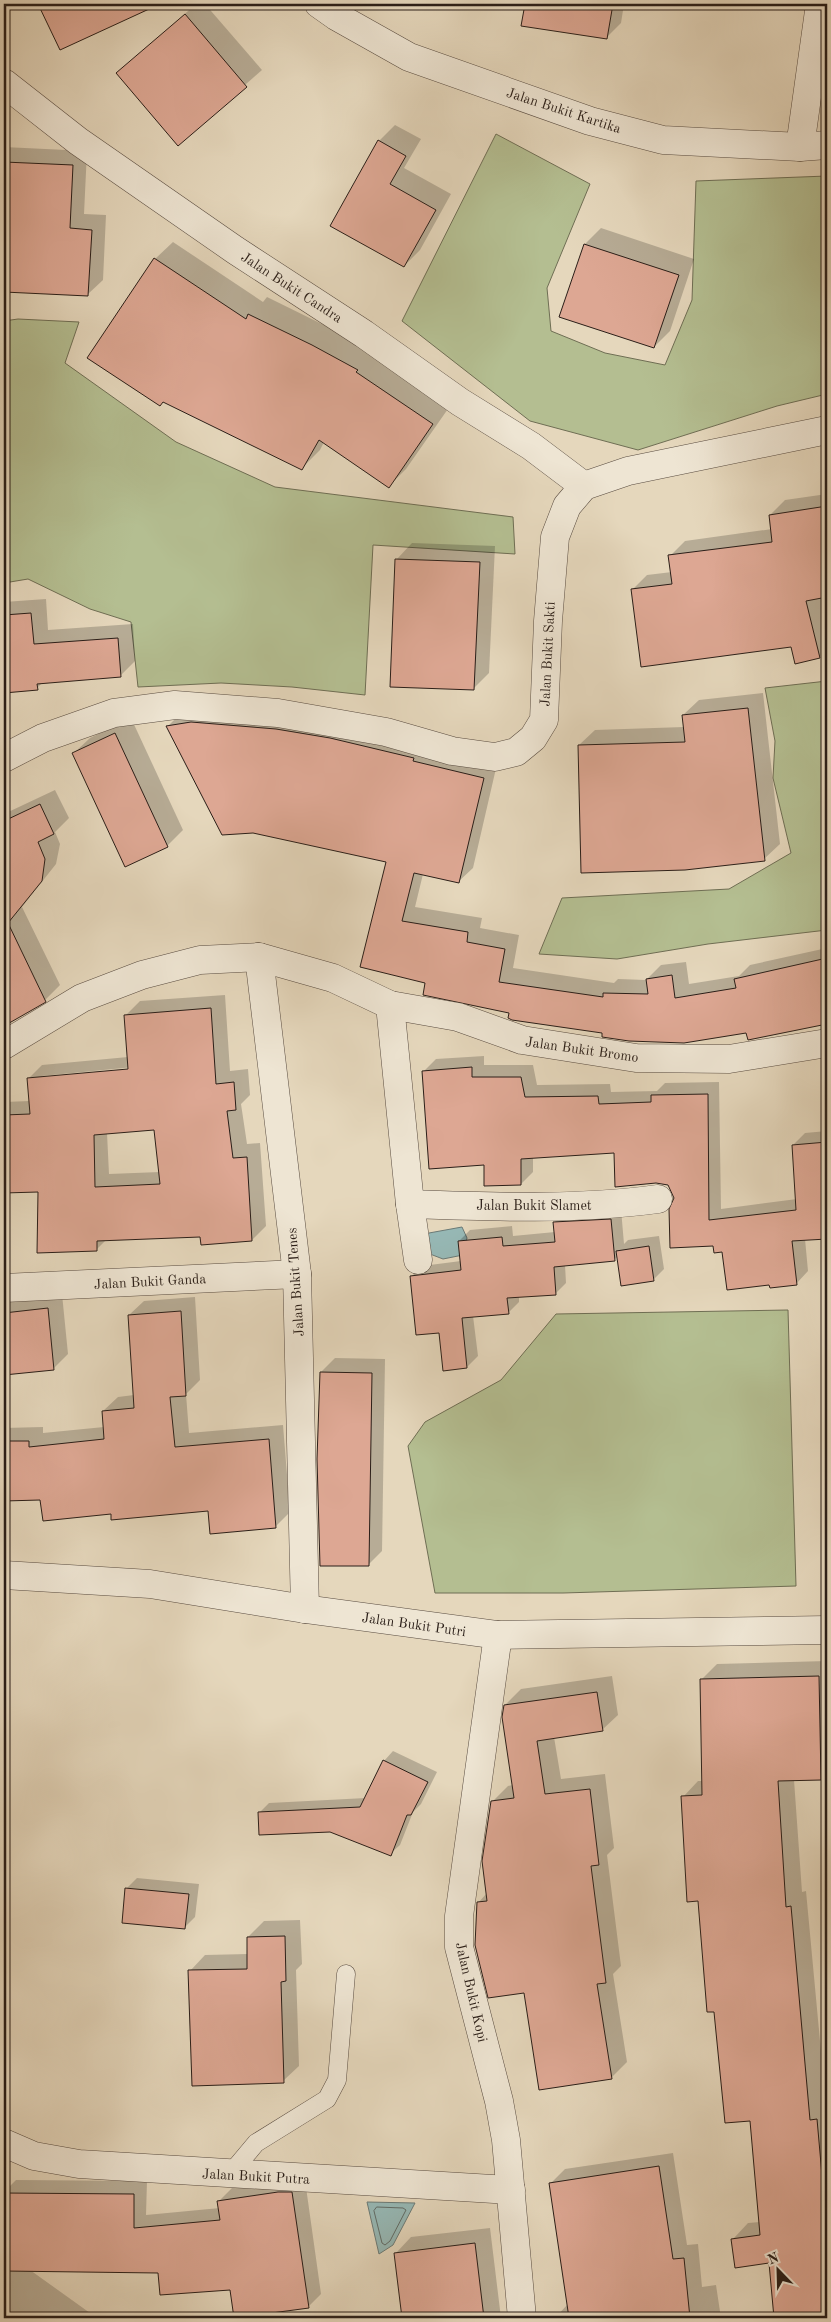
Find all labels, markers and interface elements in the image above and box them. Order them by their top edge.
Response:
street label: Jalan Bukit Kartika [505,86,623,136]
street label: Jalan Bukit Candra [238,250,345,326]
street label: Jalan Bukit Sakti [538,601,558,707]
street label: Jalan Bukit Bromo [524,1035,639,1065]
street label: Jalan Bukit Slamet [476,1199,592,1213]
street label: Jalan Bukit Tenes [285,1227,307,1337]
street label: Jalan Bukit Ganda [94,1272,207,1292]
street label: Jalan Bukit Putri [361,1611,467,1639]
street label: Jalan Bukit Kopi [453,1941,489,2044]
street label: Jalan Bukit Putra [202,2167,310,2187]
north arrow [754,2244,804,2294]
text: N [766,2250,781,2267]

